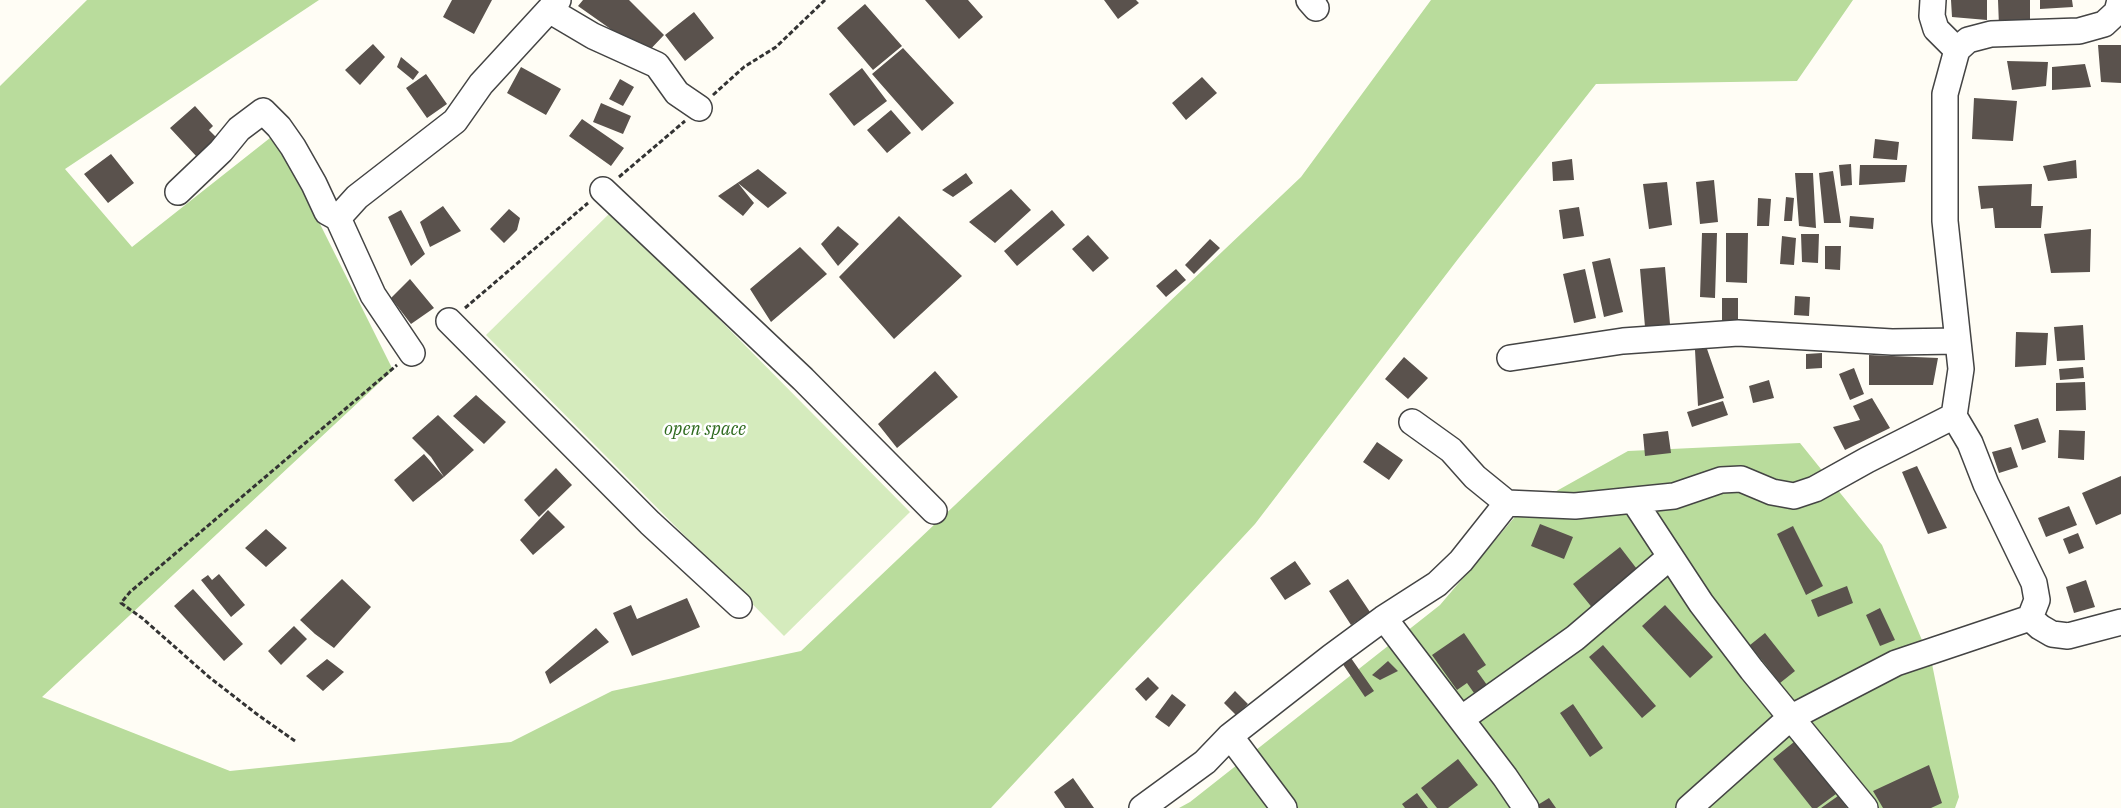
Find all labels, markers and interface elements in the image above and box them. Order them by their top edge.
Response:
park label: open space [664,419,746,441]

